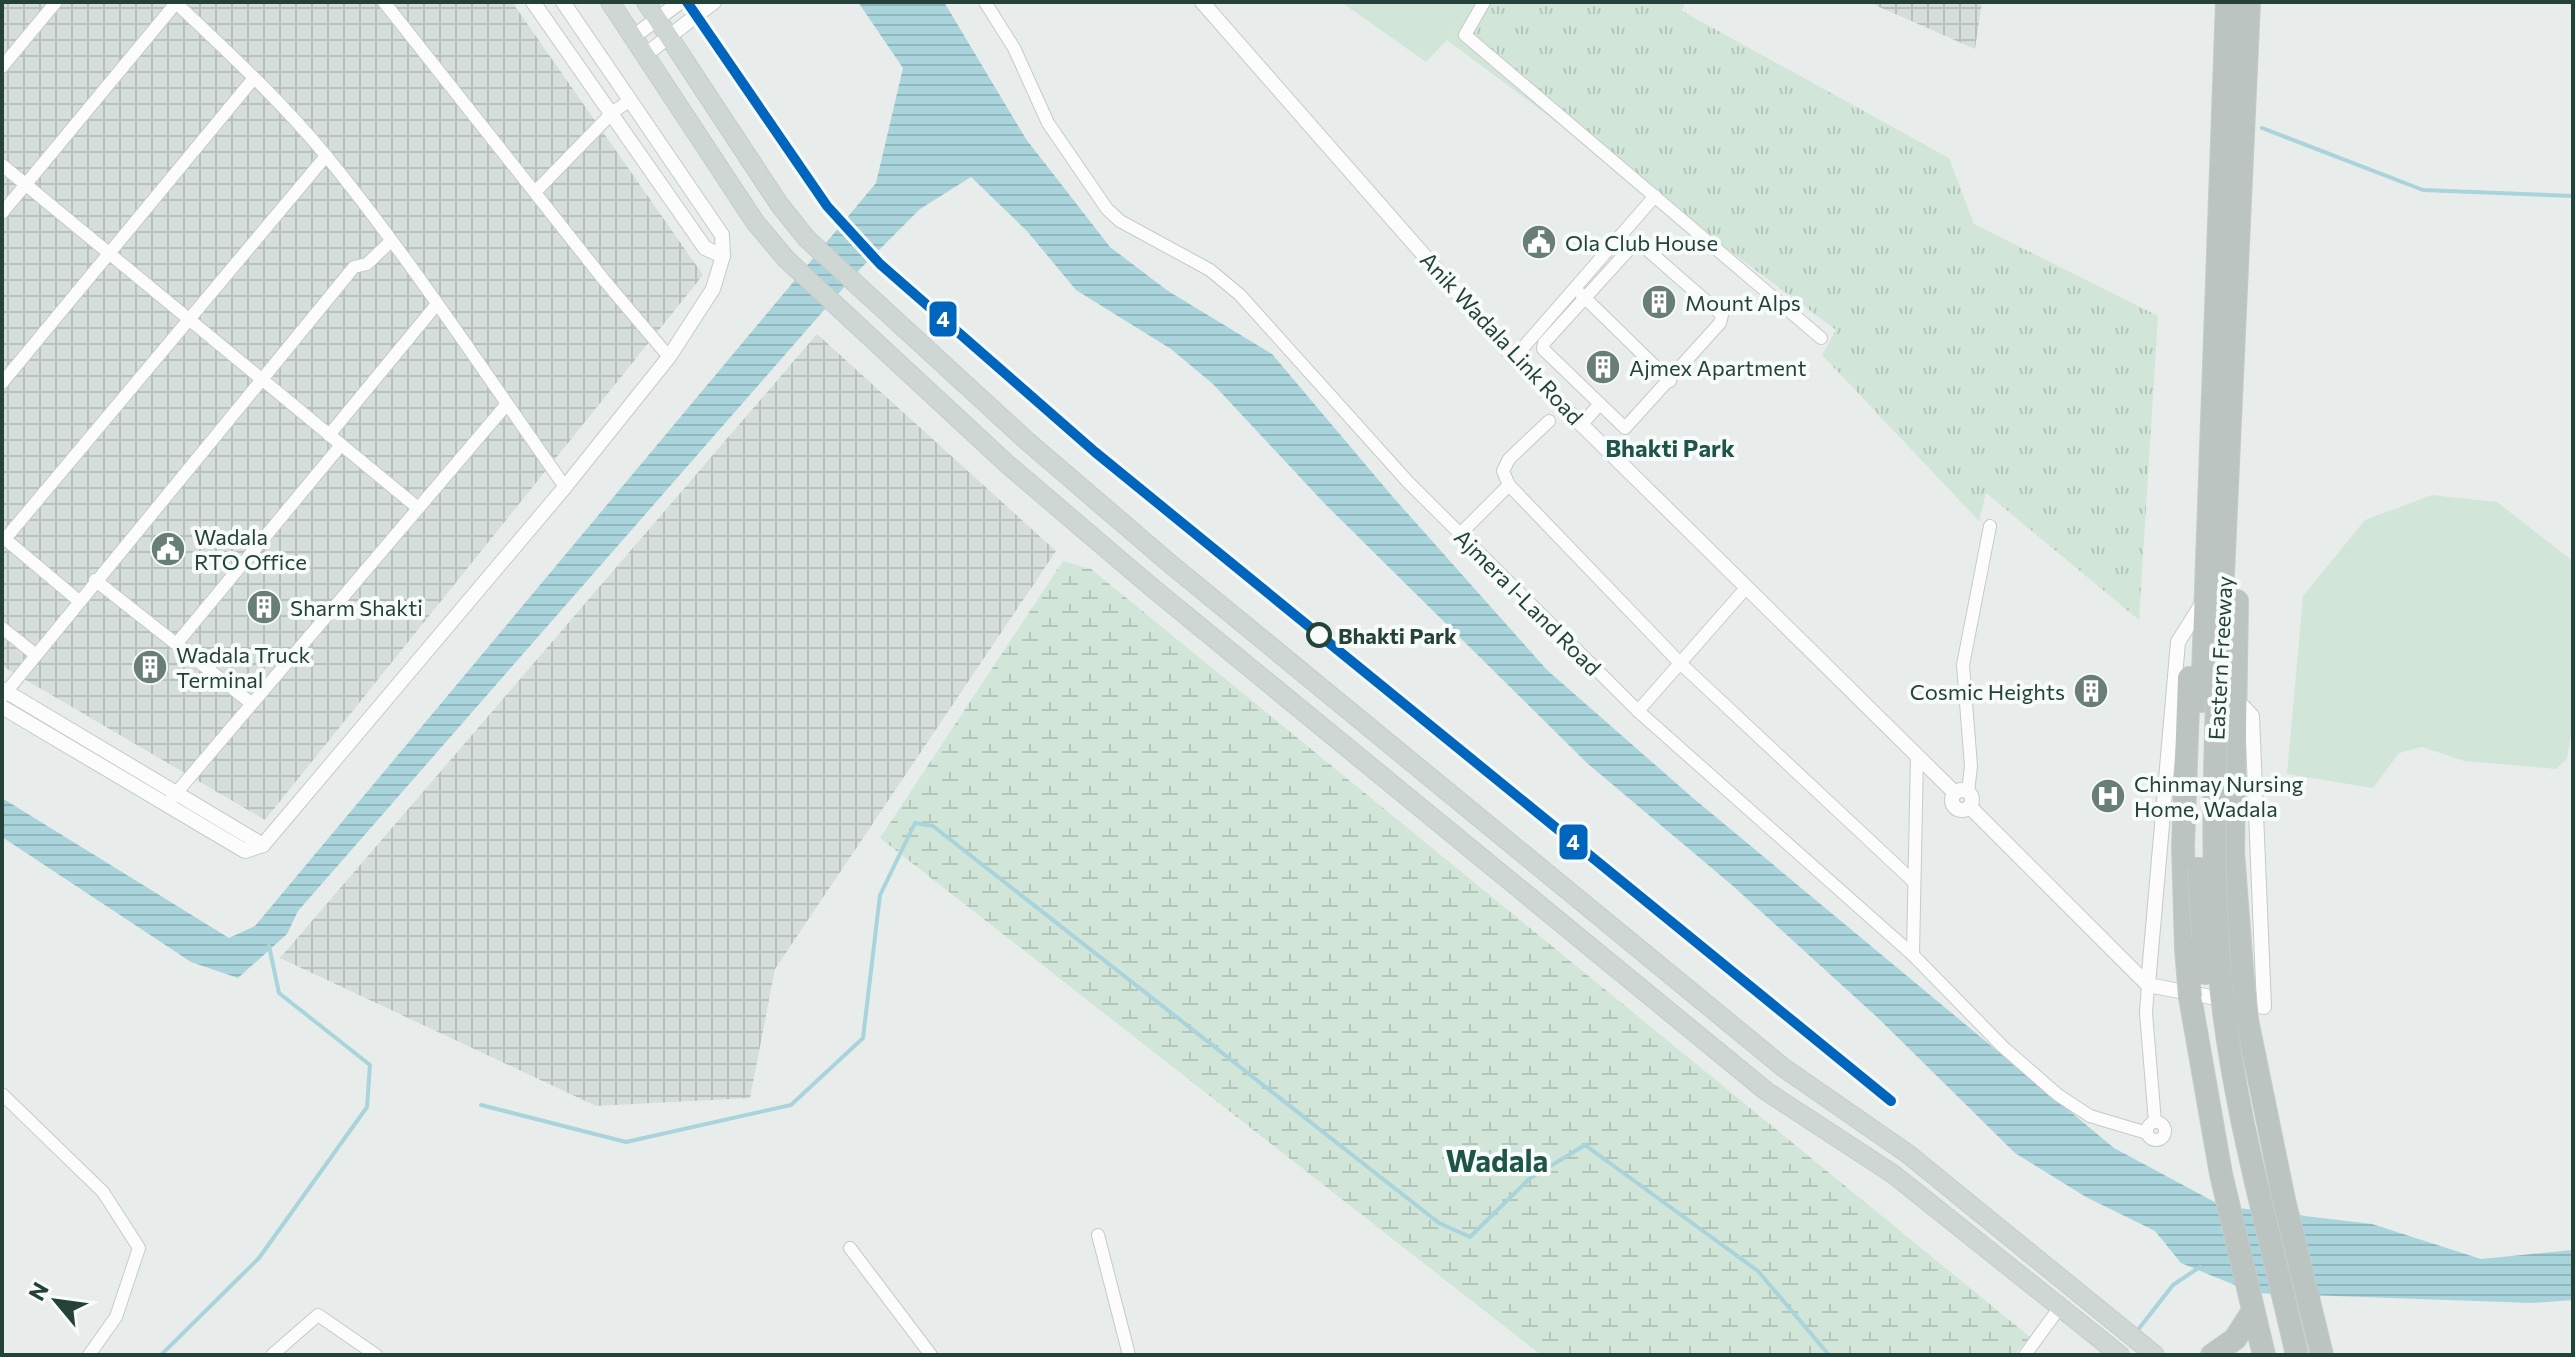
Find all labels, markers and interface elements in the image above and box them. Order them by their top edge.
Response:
public building icon: Ola Club House [1520,223,1558,261]
place label: Ola Club House [1565,229,1718,256]
street label: Anik Wadala Link Road [1415,246,1589,430]
building icon: Mount Alps [1640,283,1678,321]
place label: Mount Alps [1685,289,1801,316]
line badge: 4 [928,300,958,338]
text: 4 [936,305,950,332]
building icon: Ajmex Apartment [1584,348,1622,386]
place label: Ajmex Apartment [1629,354,1806,381]
district label: Bhakti Park [1605,433,1735,462]
place label: Wadala RTO Office [194,523,307,575]
street label: Ajmera l-Land Road [1449,523,1607,681]
public building icon: Wadala RTO Office [149,530,187,568]
street label: Eastern Freeway [2202,575,2238,741]
building icon: Sharm Shakti [245,588,283,626]
place label: Sharm Shakti [290,594,423,621]
place label: Bhakti Park [1338,622,1457,649]
marker: Bhakti Park [1307,623,1331,647]
place label: Wadala Truck Terminal [176,641,311,693]
building icon: Wadala Truck Terminal [131,648,169,686]
building icon: Cosmic Heights [2072,672,2110,710]
place label: Cosmic Heights [1910,678,2065,705]
place label: Chinmay Nursing Home, Wadala [2134,770,2304,822]
hospital icon: Chinmay Nursing Home, Wadala [2089,777,2127,815]
line badge: 4 [1558,823,1589,861]
text: 4 [1566,828,1580,855]
district label: Wadala [1446,1141,1548,1178]
north arrow [16,1261,96,1341]
text: N [22,1277,54,1305]

